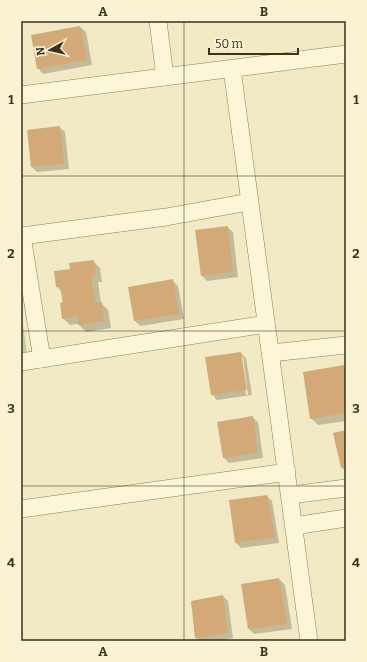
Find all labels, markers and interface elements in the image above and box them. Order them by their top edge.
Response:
text: A [98,4,108,19]
text: B [260,4,268,19]
north arrow [30,30,70,70]
scale bar [209,30,298,56]
text: 50 m [215,37,244,51]
text: N [33,46,48,56]
text: 1 [8,92,14,107]
text: 1 [353,92,359,107]
text: 2 [7,246,15,261]
text: 2 [352,246,360,261]
text: 3 [7,401,15,416]
text: 3 [352,401,360,416]
text: 4 [7,555,15,570]
text: 4 [352,555,360,570]
text: A [98,644,108,659]
text: B [260,644,268,659]

